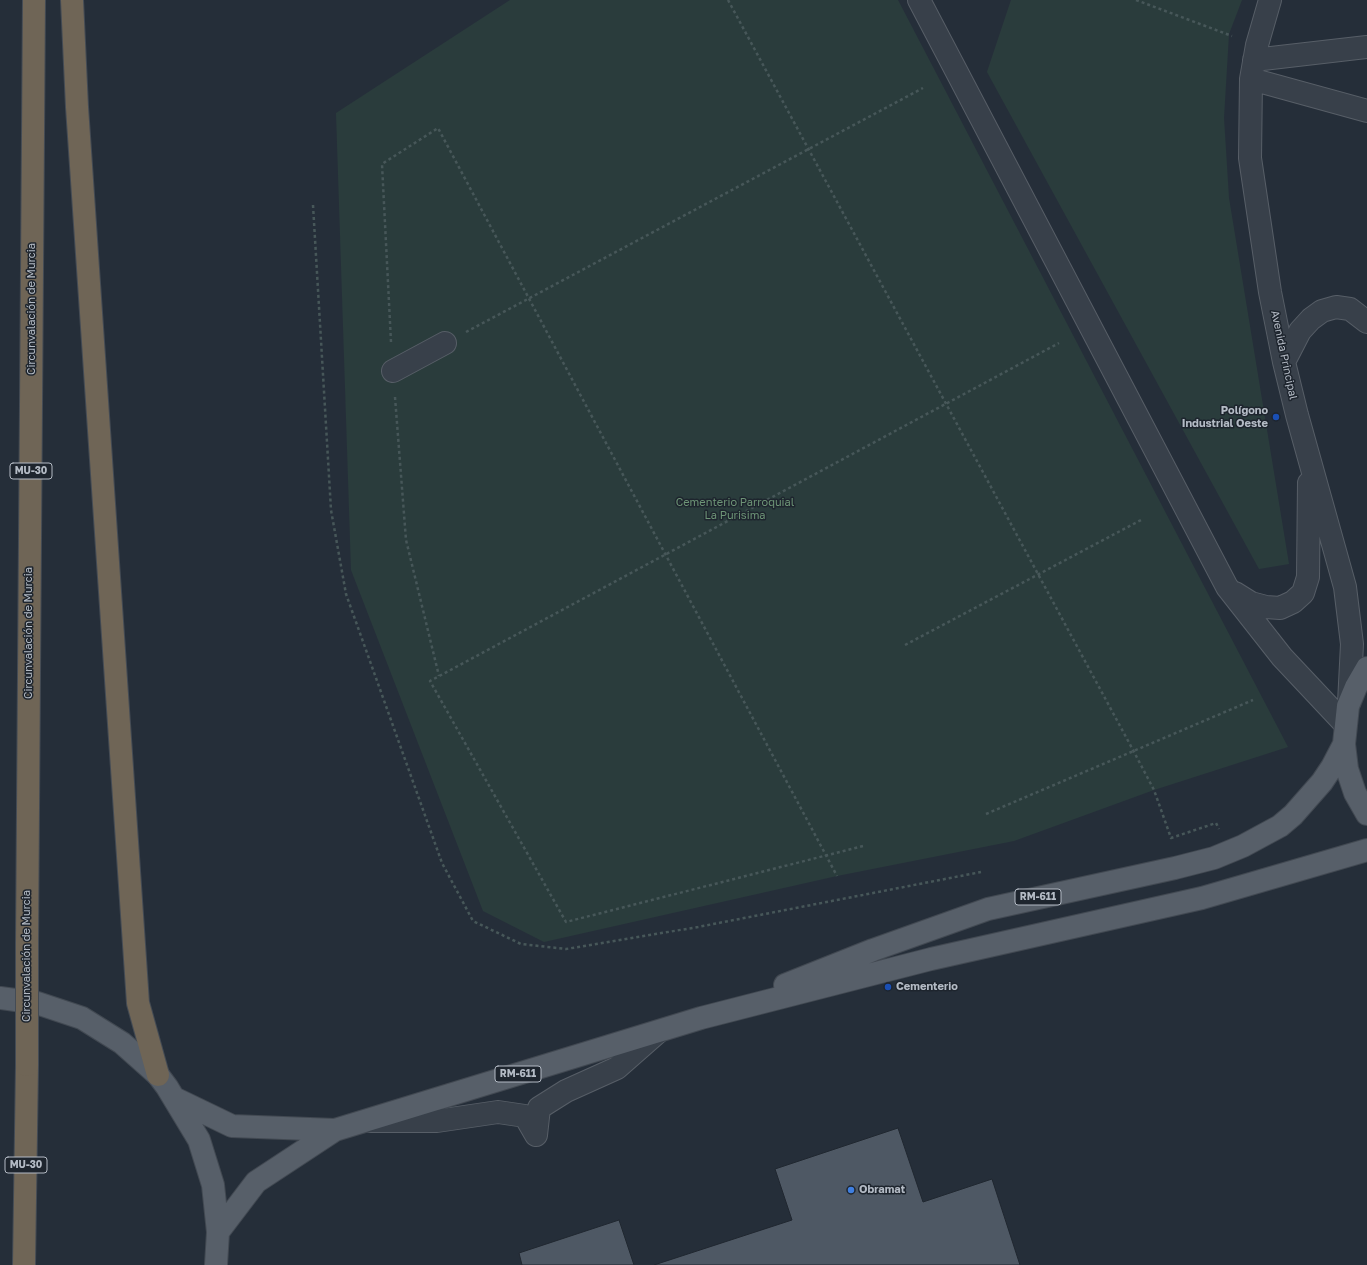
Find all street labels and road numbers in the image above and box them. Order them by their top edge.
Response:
street label: Circunvalación de Murcia [25,243,39,375]
street label: Avenida Principal [1268,309,1300,401]
road number: MU-30 [10,463,52,479]
street label: Circunvalación de Murcia [22,567,36,699]
road number: RM-611 [1015,889,1061,905]
street label: Circunvalación de Murcia [20,890,34,1022]
road number: RM-611 [495,1066,541,1082]
road number: MU-30 [5,1157,47,1173]

